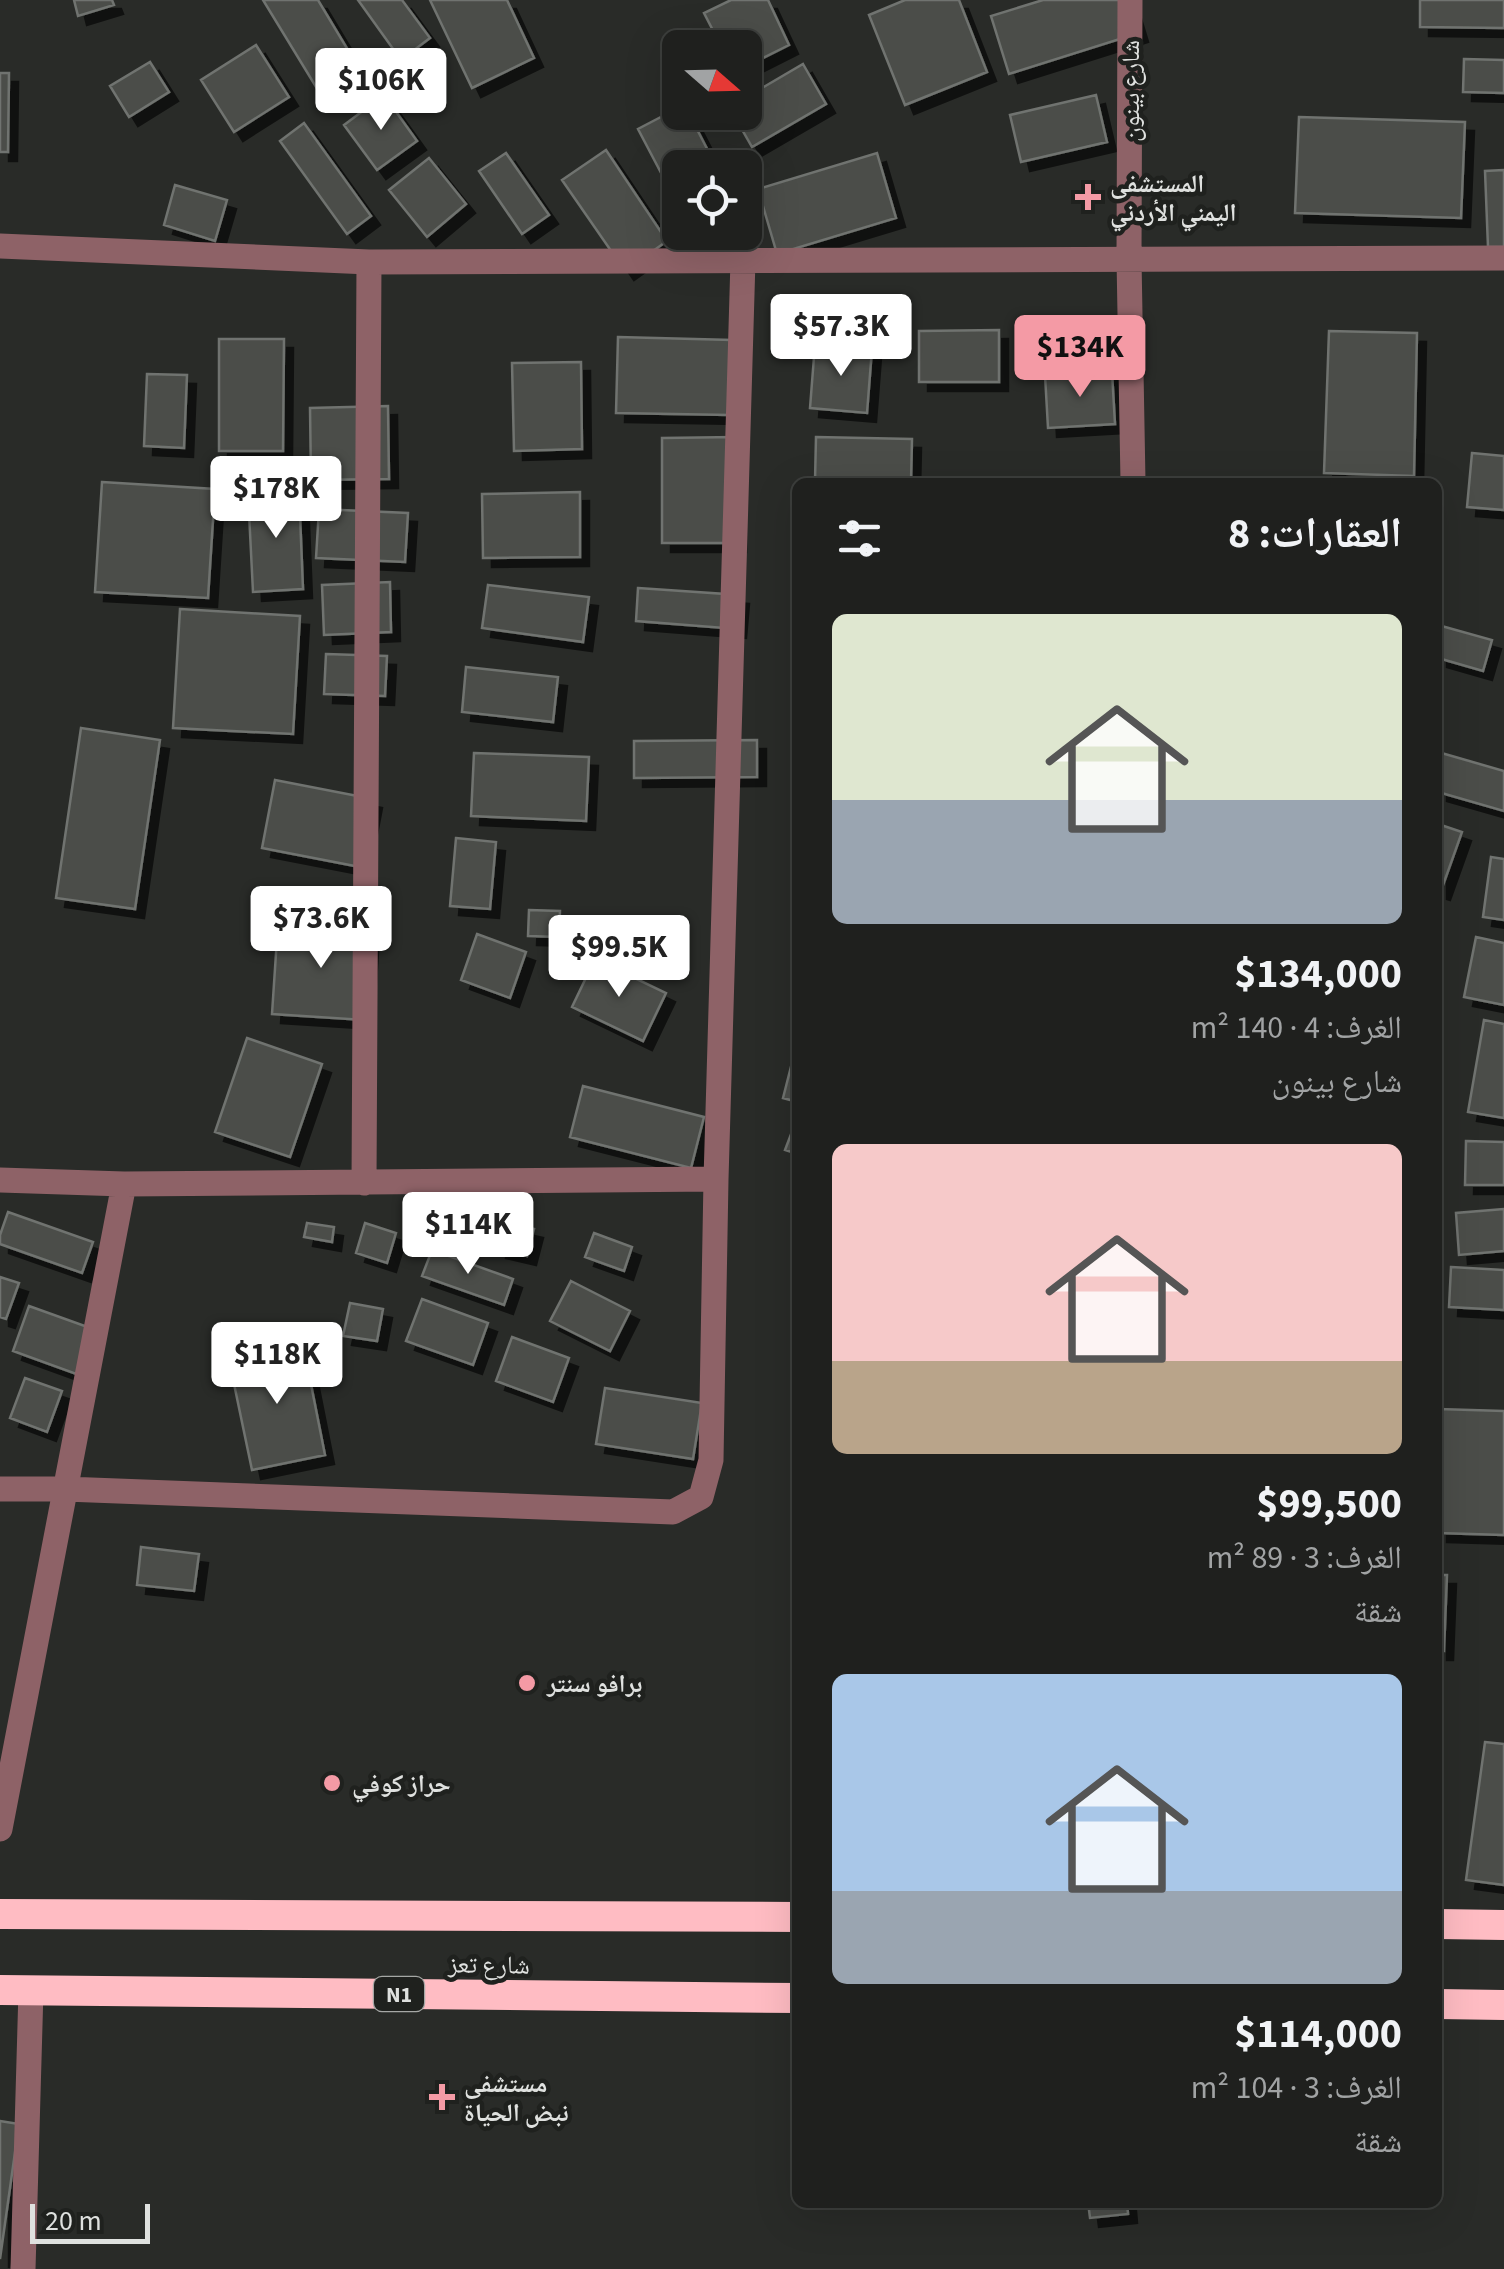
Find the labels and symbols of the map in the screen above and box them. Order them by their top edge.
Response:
north arrow [662,30,762,130]
street label: شارع بينون [1113,40,1149,142]
pin: $106K [311,48,451,133]
place label: المستشفى اليمني الأردني [1110,166,1237,232]
marker: المستشفى اليمني الأردني [1075,184,1101,210]
pin: $57.3K [760,294,922,379]
pin: $134K [1010,315,1150,400]
pin: $178K [206,456,346,541]
pin: $73.6K [240,886,402,971]
pin: $99.5K [538,915,700,1000]
pin: $114K [398,1192,538,1277]
pin: $118K [207,1322,347,1407]
place label: برافو سنتر [546,1666,642,1702]
marker: برافو سنتر [516,1672,538,1694]
place label: حراز كوفي [352,1766,451,1803]
marker: حراز كوفي [321,1772,343,1794]
street label: شارع تعز [447,1946,530,1984]
road number: N1 [374,1977,424,2011]
place label: مستشفى نبض الحياة [464,2066,569,2131]
marker: مستشفى نبض الحياة [429,2084,455,2110]
scale bar [30,2199,150,2244]

